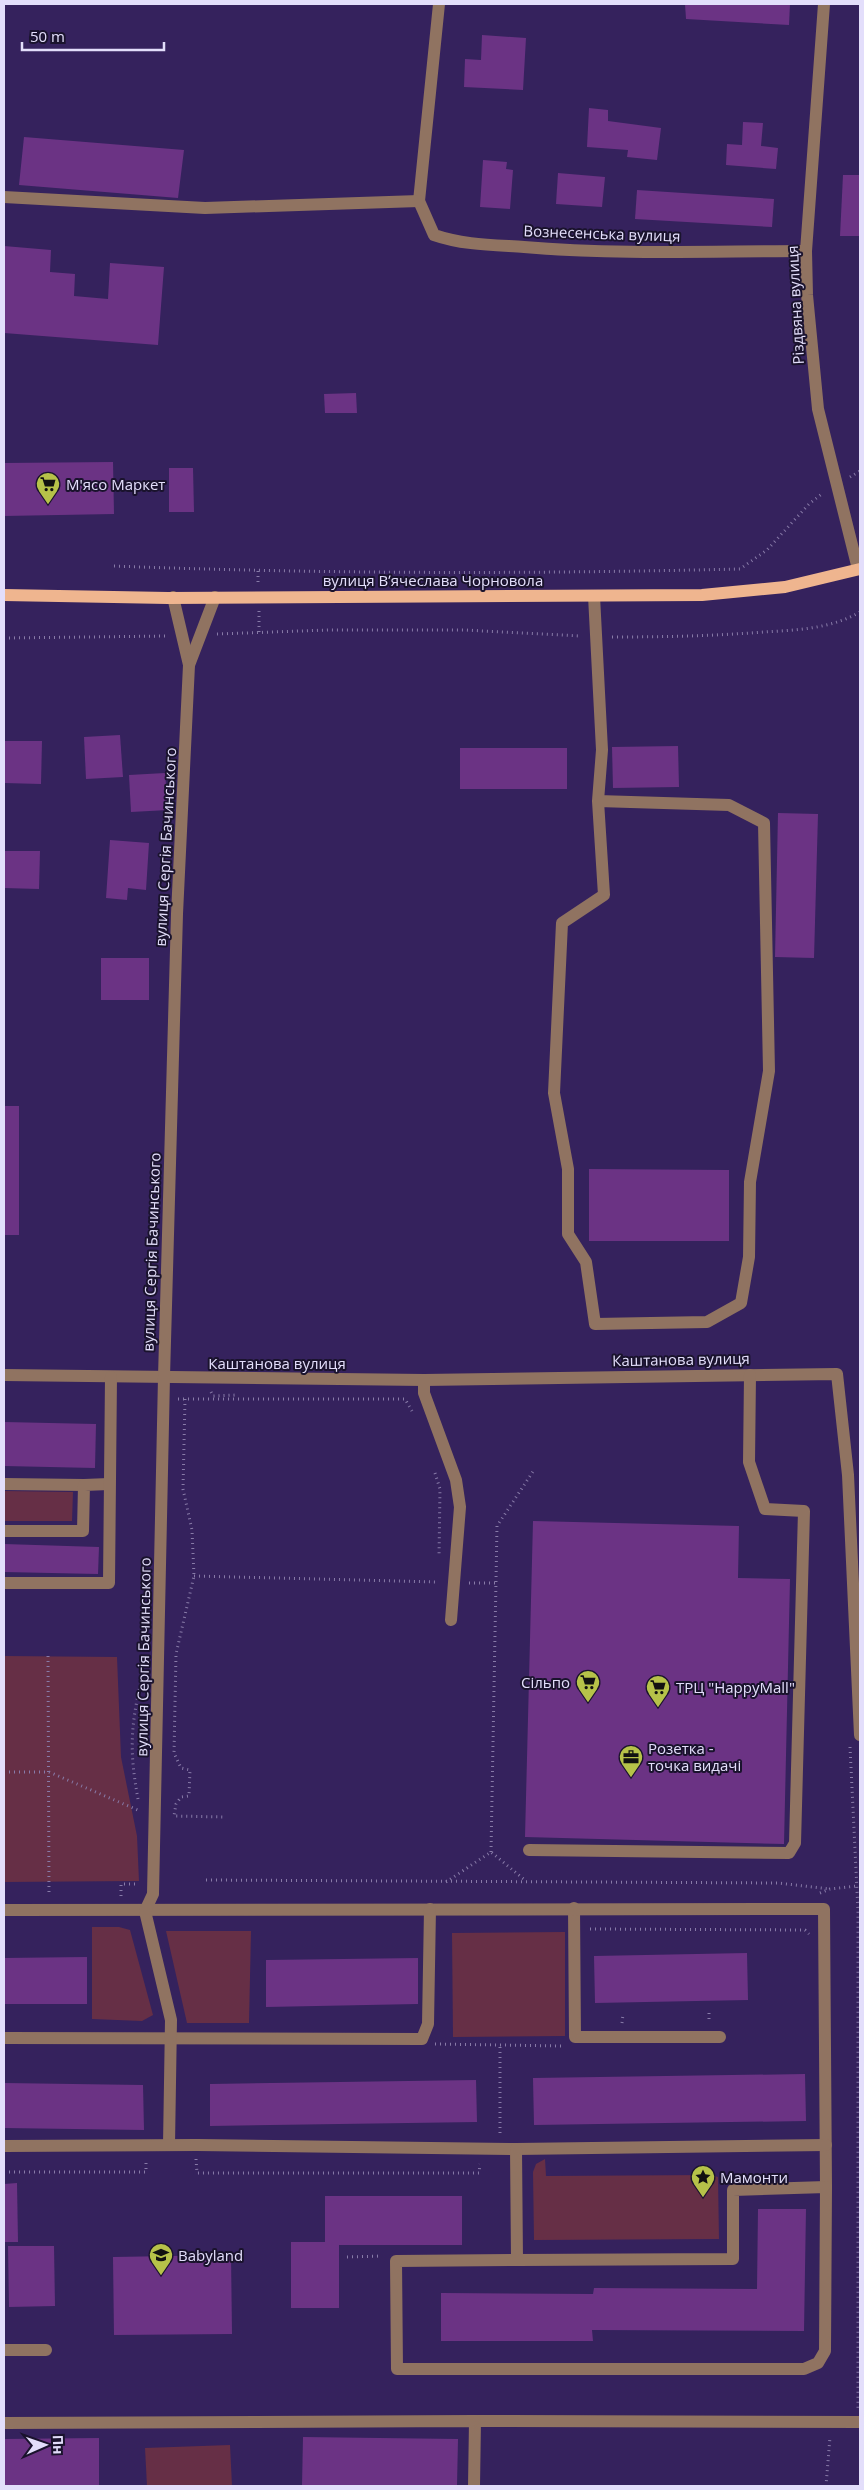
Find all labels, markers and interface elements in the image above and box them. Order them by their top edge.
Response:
scale bar [22,20,165,52]
text: 50 m [30,26,65,46]
street label: Вознесенська вулиця [523,220,681,246]
street label: Різдвяна вулиця [782,245,808,365]
supermarket icon: М'ясо Маркет [35,471,61,505]
place label: М'ясо Маркет [66,474,165,494]
street label: вулиця Вʼячеслава Чорновола [323,570,543,590]
street label: вулиця Сергія Бачинського [150,747,180,947]
street label: вулиця Сергія Бачинського [138,1152,164,1352]
street label: Каштанова вулиця [612,1348,750,1370]
street label: Каштанова вулиця [208,1353,346,1373]
street label: вулиця Сергія Бачинського [131,1557,155,1757]
supermarket icon: Сільпо [575,1669,601,1703]
place label: Сільпо [521,1672,570,1692]
supermarket icon: ТРЦ "HappyMall" [645,1674,671,1708]
place label: ТРЦ "HappyMall" [676,1677,795,1697]
place label: Розетка - точка видачі [648,1738,741,1775]
office icon: Розетка - точка видачі [618,1744,644,1778]
place icon: Мамонти [690,2164,716,2198]
place label: Мамонти [720,2167,788,2187]
school or university icon: Babyland [148,2242,174,2276]
place label: Babyland [178,2245,243,2265]
north arrow [20,2420,70,2470]
text: Пн [49,2434,68,2455]

